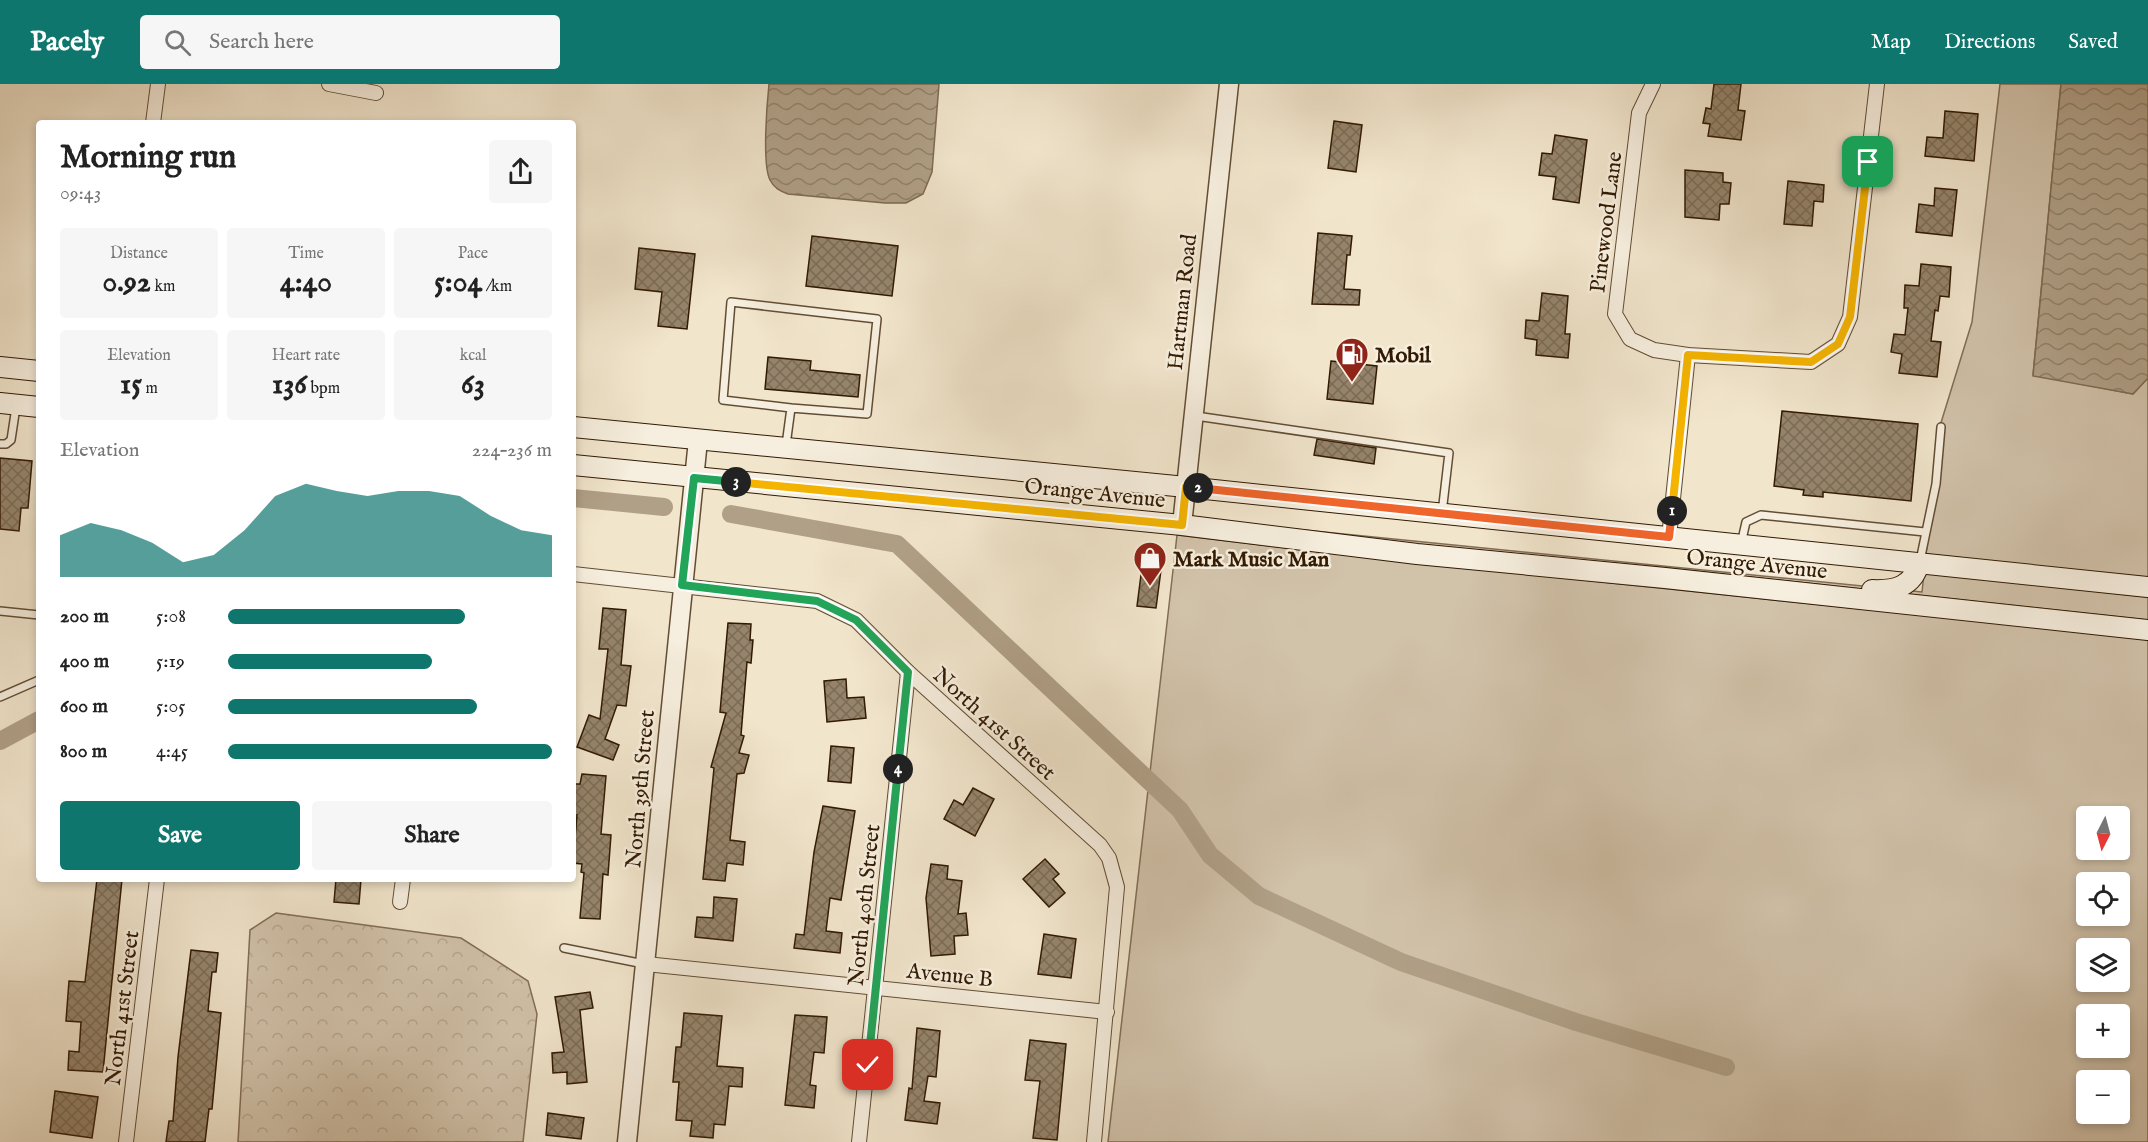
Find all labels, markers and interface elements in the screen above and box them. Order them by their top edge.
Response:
search box [140,15,560,69]
text: Pacely [30,25,104,60]
icon: search [161,26,194,59]
text: Search here [209,28,314,56]
text: Map [1871,29,1911,56]
text: Directions [1944,29,2035,56]
text: Saved [2068,29,2118,56]
pin [1842,136,1893,187]
text: Morning run [60,137,236,179]
button: share [489,140,552,203]
icon: arrive [1851,145,1884,178]
street label: Pinewood Lane [1584,150,1630,294]
text: 09:43 [60,181,101,206]
street label: Hartman Road [1162,232,1204,372]
text: Distance [110,244,168,264]
text: Time [288,244,324,264]
text: Pace [458,244,488,264]
text: 0.92 [103,264,151,302]
text: 4:40 [280,264,332,302]
text: 5:04 [434,264,482,302]
text: km [151,277,175,297]
text: /km [482,277,512,297]
fuel station icon: Mobil [1334,336,1370,383]
place label: Mobil [1375,342,1432,370]
text: Elevation [107,346,171,366]
text: Heart rate [272,346,340,366]
text: kcal [460,346,486,366]
text: 15 [120,366,142,404]
text: 136 [272,366,307,404]
text: 63 [461,366,485,404]
text: m [142,379,158,399]
text: bpm [307,379,340,399]
text: Elevation [60,438,139,463]
text: 224–236 m [472,438,552,463]
pin: 3 [721,467,751,497]
text: 3 [733,472,739,492]
street label: Orange Avenue [1023,473,1167,515]
pin: 2 [1183,473,1213,503]
text: 2 [1194,478,1202,498]
pin: 1 [1657,496,1687,526]
text: 1 [1669,501,1675,521]
shop icon: Mark Music Man [1132,540,1168,587]
street label: Orange Avenue [1685,544,1829,586]
place label: Mark Music Man [1173,546,1330,574]
text: 200 m [60,604,109,629]
text: 5:08 [156,604,186,629]
text: 400 m [60,649,109,674]
text: 5:19 [156,649,185,674]
street label: North 41st Street [926,662,1061,787]
text: 600 m [60,694,108,719]
text: 5:05 [156,694,186,719]
street label: North 39th Street [620,708,662,870]
text: 800 m [60,739,107,764]
text: 4:45 [156,739,188,764]
pin: 4 [883,754,913,784]
text: 4 [894,759,902,779]
button: Save [60,801,300,870]
button: Share [312,801,552,870]
north arrow [2076,806,2130,860]
map controls [2076,806,2130,1124]
street label: North 40th Street [843,822,887,988]
button: locate [2076,872,2130,926]
street label: North 41st Street [100,929,146,1087]
button: layers [2076,938,2130,992]
street label: Avenue B [904,957,994,994]
button: + [2076,1004,2130,1058]
pin [842,1039,893,1090]
icon: check [851,1048,884,1081]
button: − [2076,1070,2130,1124]

